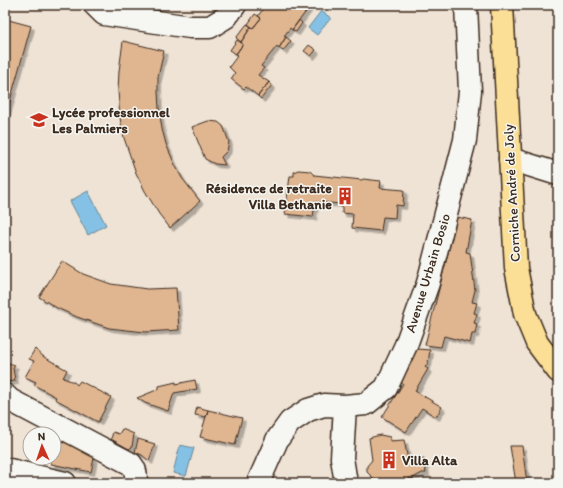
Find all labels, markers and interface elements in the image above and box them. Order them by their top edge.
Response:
place label: Lycée professionnel Les Palmiers [52,104,171,137]
school or university icon: Lycée professionnel Les Palmiers [29,110,49,130]
street label: Corniche André de Joly [500,123,524,262]
place label: Résidence de retraite Villa Bethanie [206,180,332,213]
building icon: Résidence de retraite Villa Bethanie [335,186,355,206]
street label: Avenue Urbain Bosio [402,211,454,335]
north arrow [22,426,62,466]
text: N [37,430,46,443]
building icon: Villa Alta [379,450,399,470]
place label: Villa Alta [402,452,458,469]

